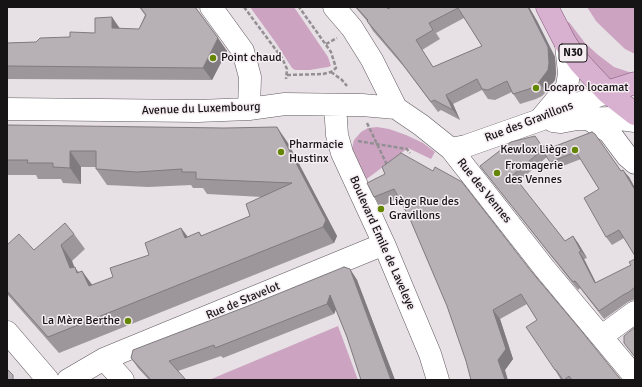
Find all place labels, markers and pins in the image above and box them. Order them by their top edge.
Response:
place label: Point chaud [221,51,282,65]
marker: Point chaud [208,53,218,63]
place label: Locapro locamat [544,81,628,95]
marker: Locapro locamat [531,83,541,93]
place label: Pharmacie Hustinx [289,138,343,166]
place label: Kewlox Liège [500,143,567,157]
marker: Kewlox Liège [570,145,580,155]
marker: Pharmacie Hustinx [276,147,286,157]
place label: Fromagerie des Vennes [505,159,563,187]
marker: Fromagerie des Vennes [492,168,502,178]
place label: Liège Rue des Gravillons [389,195,459,223]
marker: Liège Rue des Gravillons [376,204,386,214]
place label: La Mère Berthe [42,314,120,328]
marker: La Mère Berthe [123,316,133,326]

